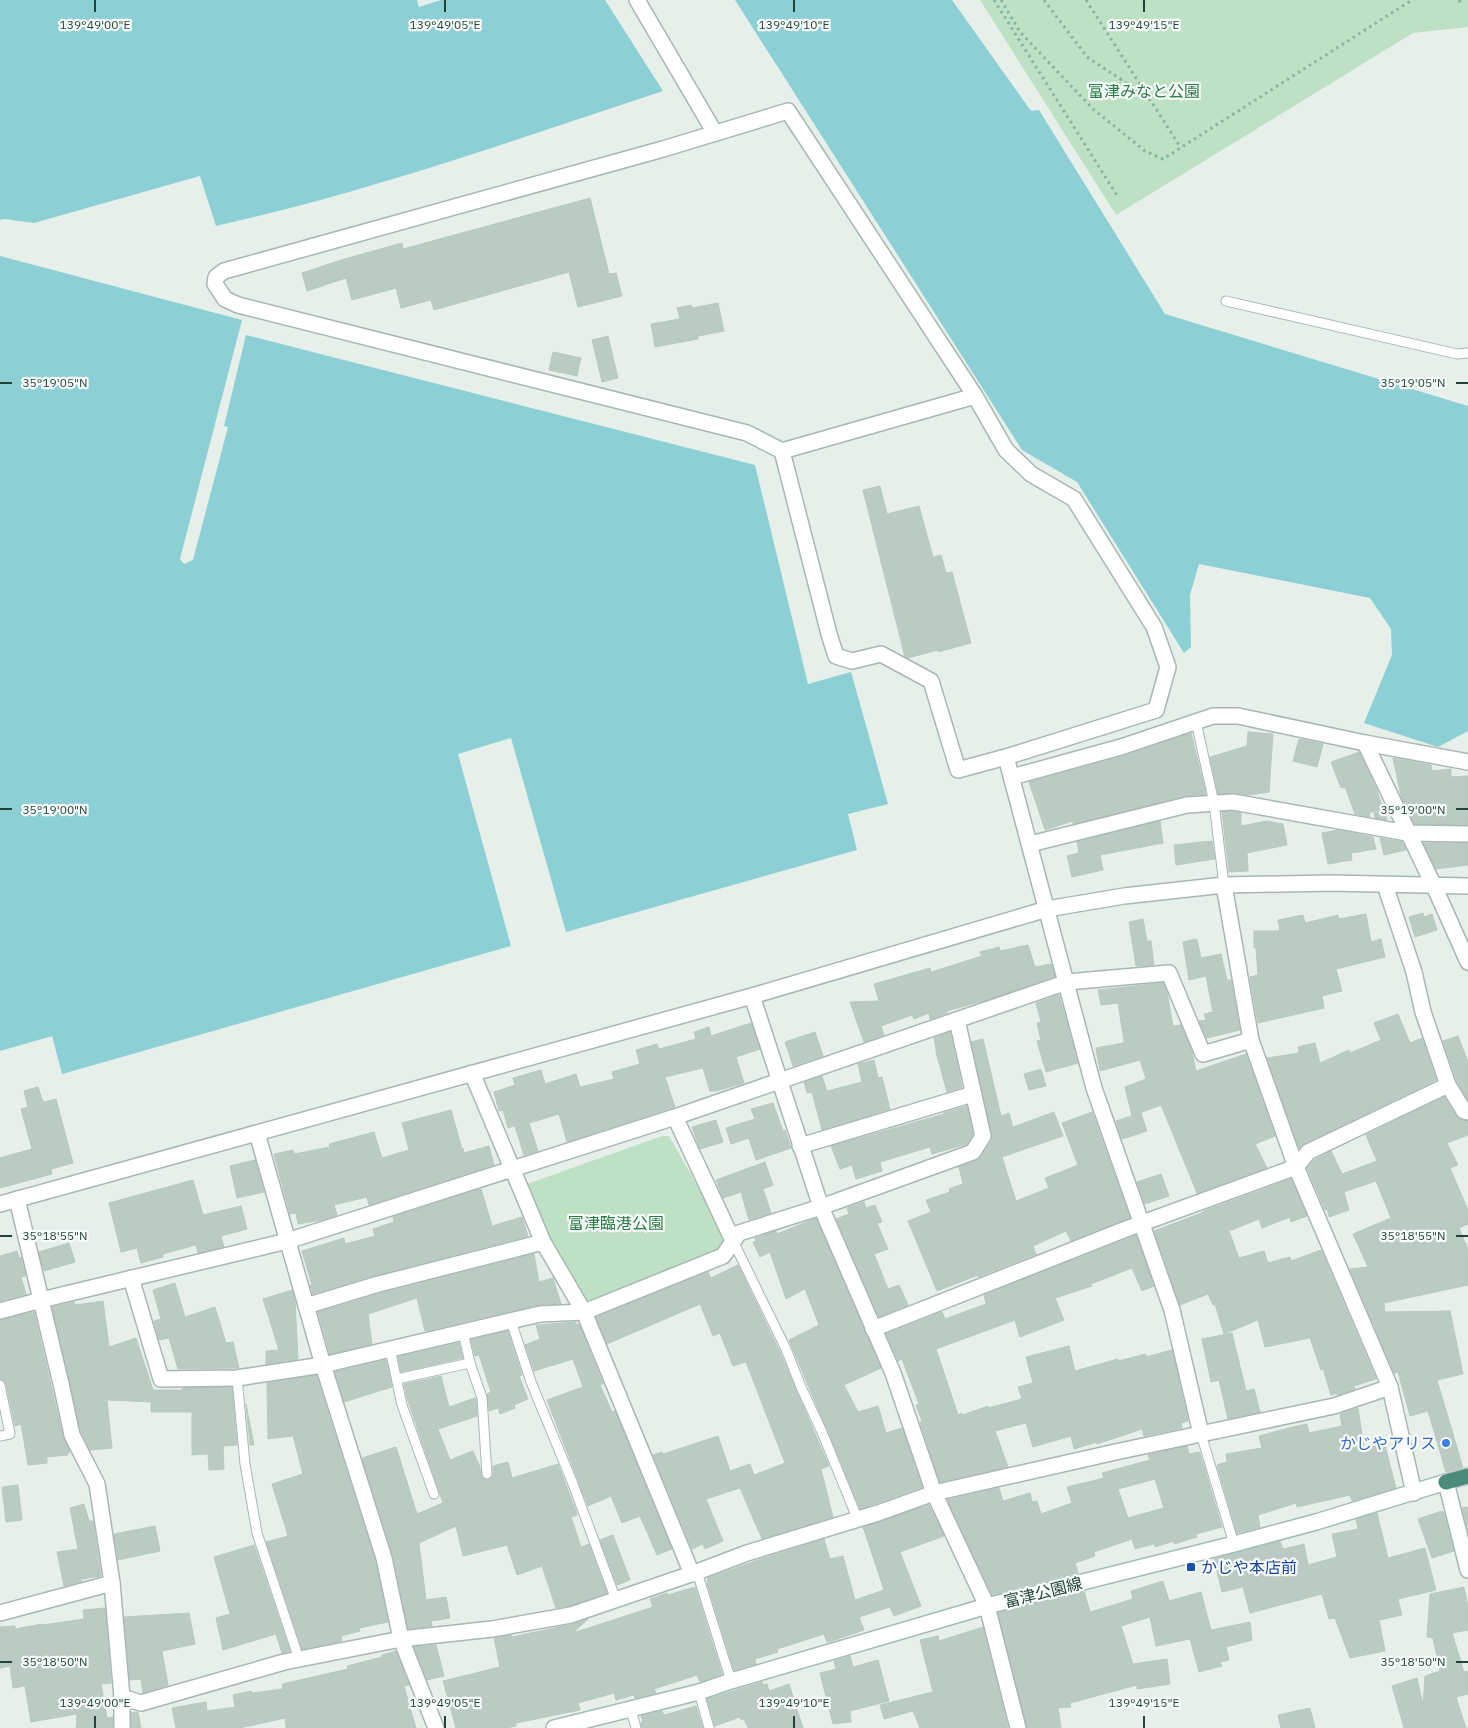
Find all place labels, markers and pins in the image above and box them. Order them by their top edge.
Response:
place label: かじやアリス [1340,1433,1436,1453]
marker: かじやアリス [1440,1437,1452,1449]
place label: かじや本店前 [1201,1557,1297,1577]
marker: かじや本店前 [1185,1561,1197,1573]

